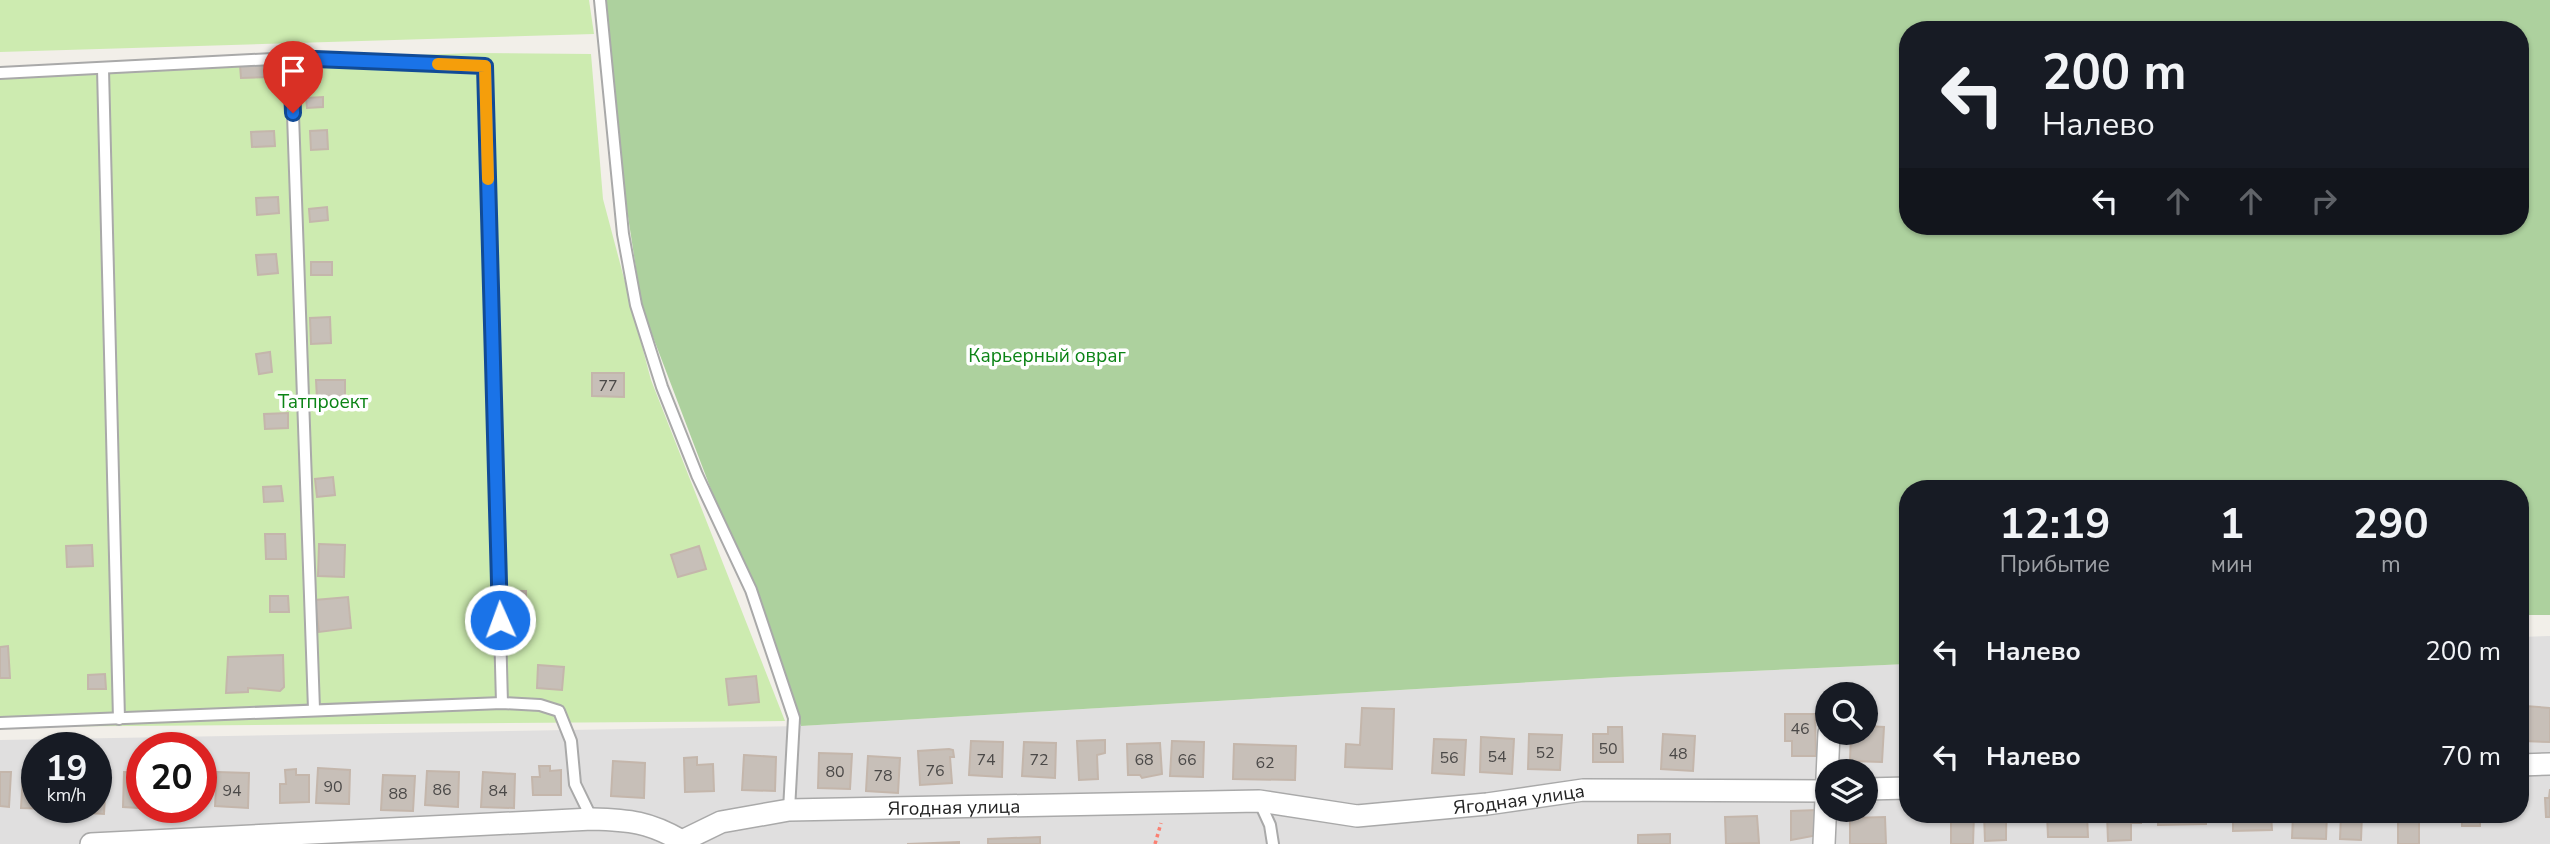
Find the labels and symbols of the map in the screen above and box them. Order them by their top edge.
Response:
pin [263,41,323,113]
park label: Карьерный овраг [968,343,1126,369]
house number: 77 [598,375,618,397]
park label: Татпроект [278,389,369,415]
position arrow [463,583,537,657]
house number: 46 [1790,718,1810,740]
speed limit sign: 20 [126,732,217,823]
house number: 50 [1598,738,1618,760]
house number: 52 [1535,742,1555,764]
house number: 48 [1668,743,1688,765]
house number: 54 [1487,746,1507,768]
house number: 56 [1439,747,1459,769]
house number: 74 [976,749,996,771]
house number: 72 [1029,749,1049,771]
house number: 68 [1134,749,1154,771]
house number: 66 [1177,749,1197,771]
house number: 62 [1255,752,1275,774]
house number: 76 [925,760,945,782]
house number: 80 [825,761,845,783]
house number: 78 [873,765,893,787]
house number: 90 [323,776,343,798]
street label: Ягодная улица [1452,778,1587,821]
house number: 86 [432,779,452,801]
house number: 94 [222,780,242,802]
house number: 84 [488,780,508,802]
house number: 88 [388,783,408,805]
street label: Ягодная улица [887,794,1021,822]

